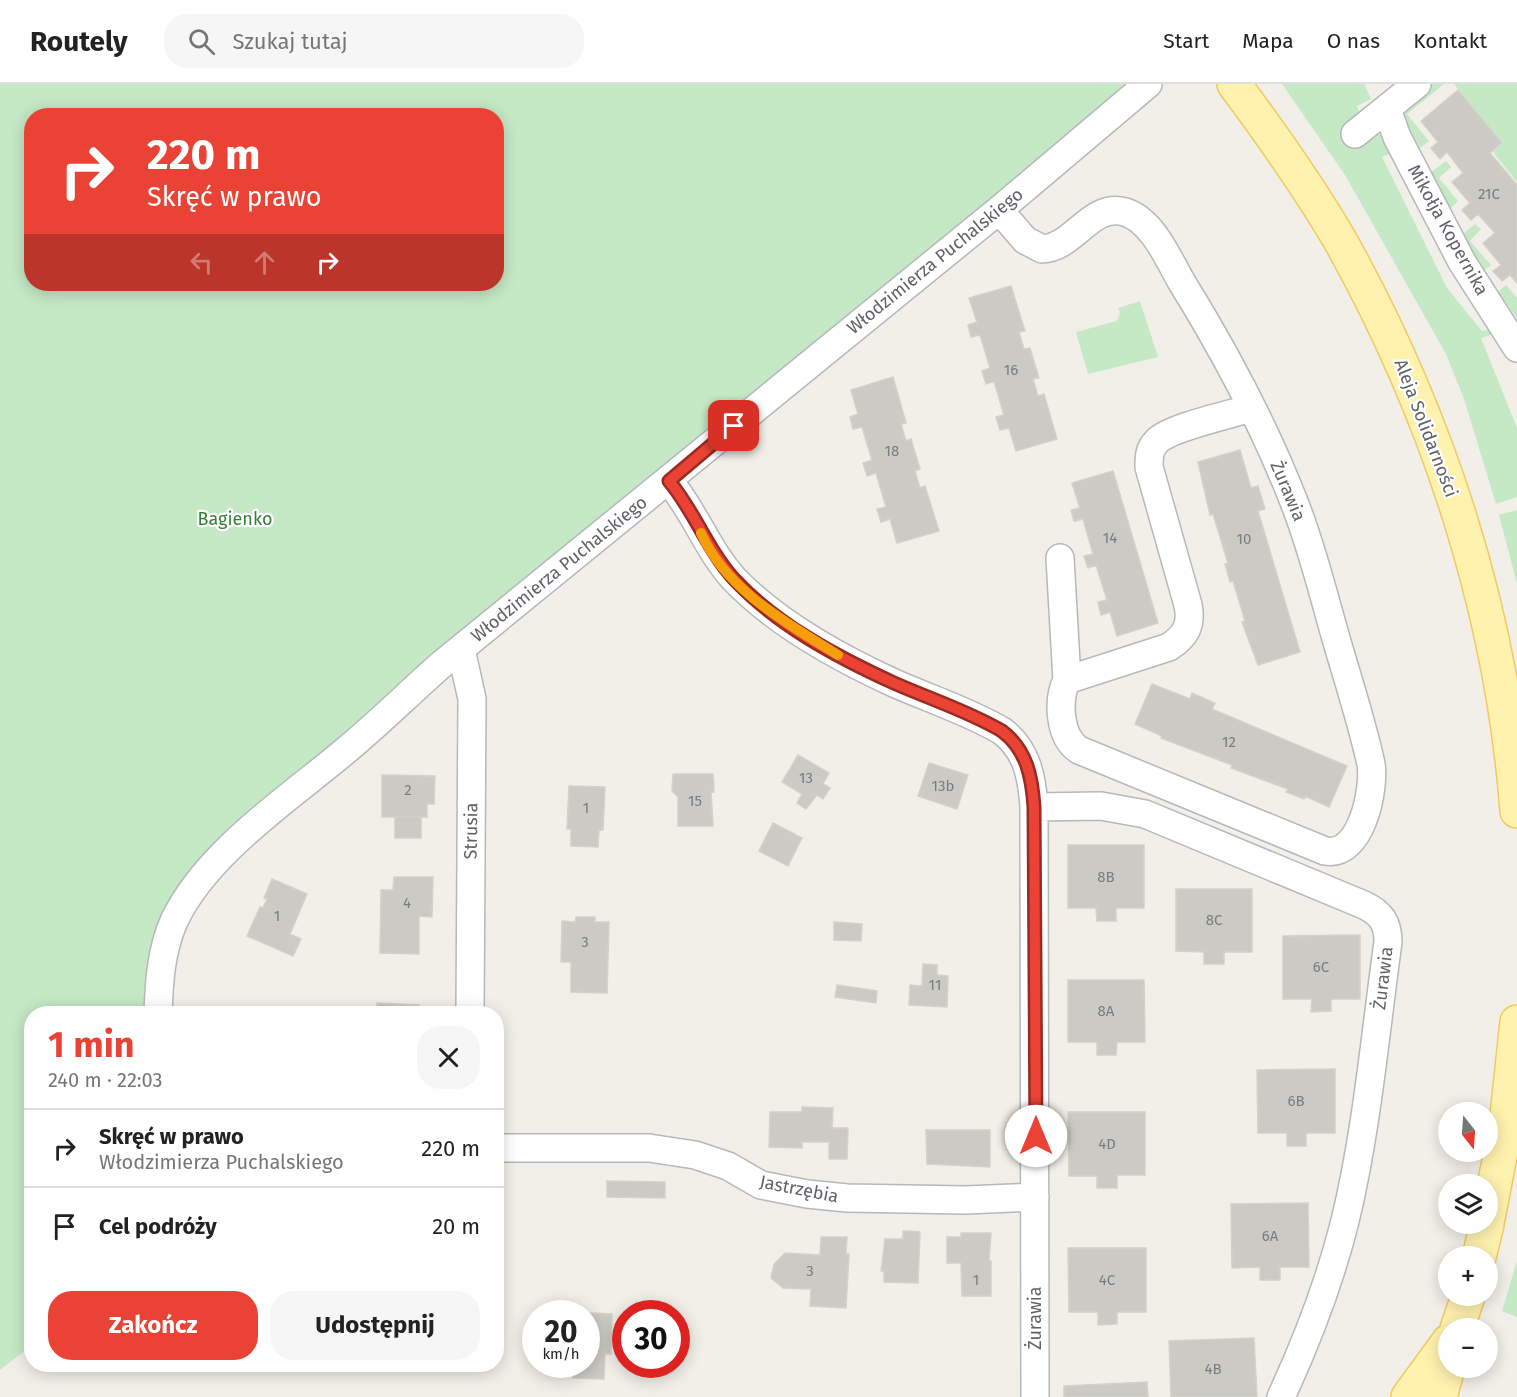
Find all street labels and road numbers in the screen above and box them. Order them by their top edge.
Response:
street label: Mikołja Kopernika [1403,161,1493,299]
street label: Włodzimierza Puchalskiego [842,183,1028,339]
street label: Aleja Solidarności [1390,356,1462,500]
street label: Żurawia [1266,458,1310,524]
street label: Włodzimierza Puchalskiego [466,491,652,647]
street label: Strusia [460,802,482,860]
street label: Żurawia [1368,945,1398,1011]
street label: Jastrzębia [758,1171,840,1207]
street label: Żurawia [1024,1286,1046,1350]

